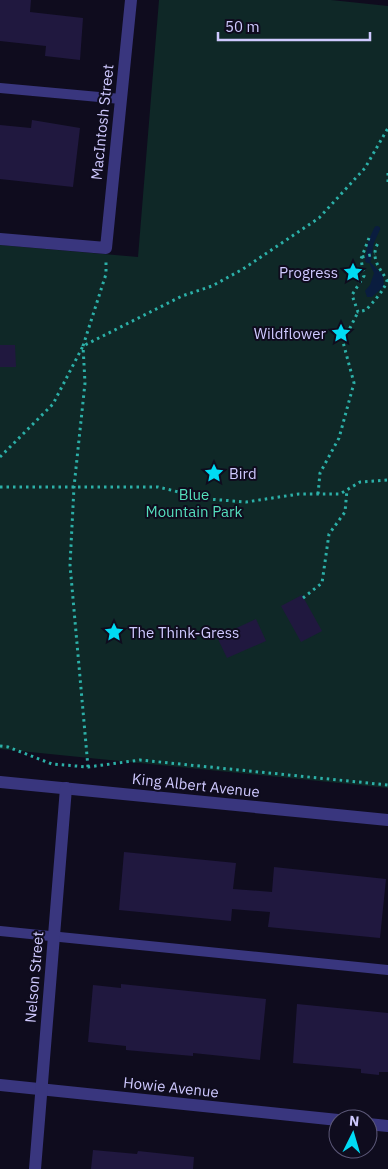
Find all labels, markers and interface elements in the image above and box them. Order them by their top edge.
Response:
scale bar [218,10,370,42]
text: 50 m [225,17,260,36]
street label: MacIntosh Street [86,63,118,181]
place icon: Progress [342,261,364,283]
place label: Progress [279,263,338,282]
place icon: Wildflower [330,322,352,344]
place label: Wildflower [254,324,326,343]
place icon: Bird [203,462,225,484]
place label: Bird [229,464,257,483]
park label: Blue Mountain Park [145,485,243,521]
place icon: The Think-Gress [103,621,125,643]
place label: The Think-Gress [129,623,239,642]
street label: King Albert Avenue [131,769,261,801]
street label: Nelson Street [21,930,47,1024]
street label: Howie Avenue [122,1073,220,1101]
north arrow [328,1109,378,1159]
text: N [348,1112,360,1130]

